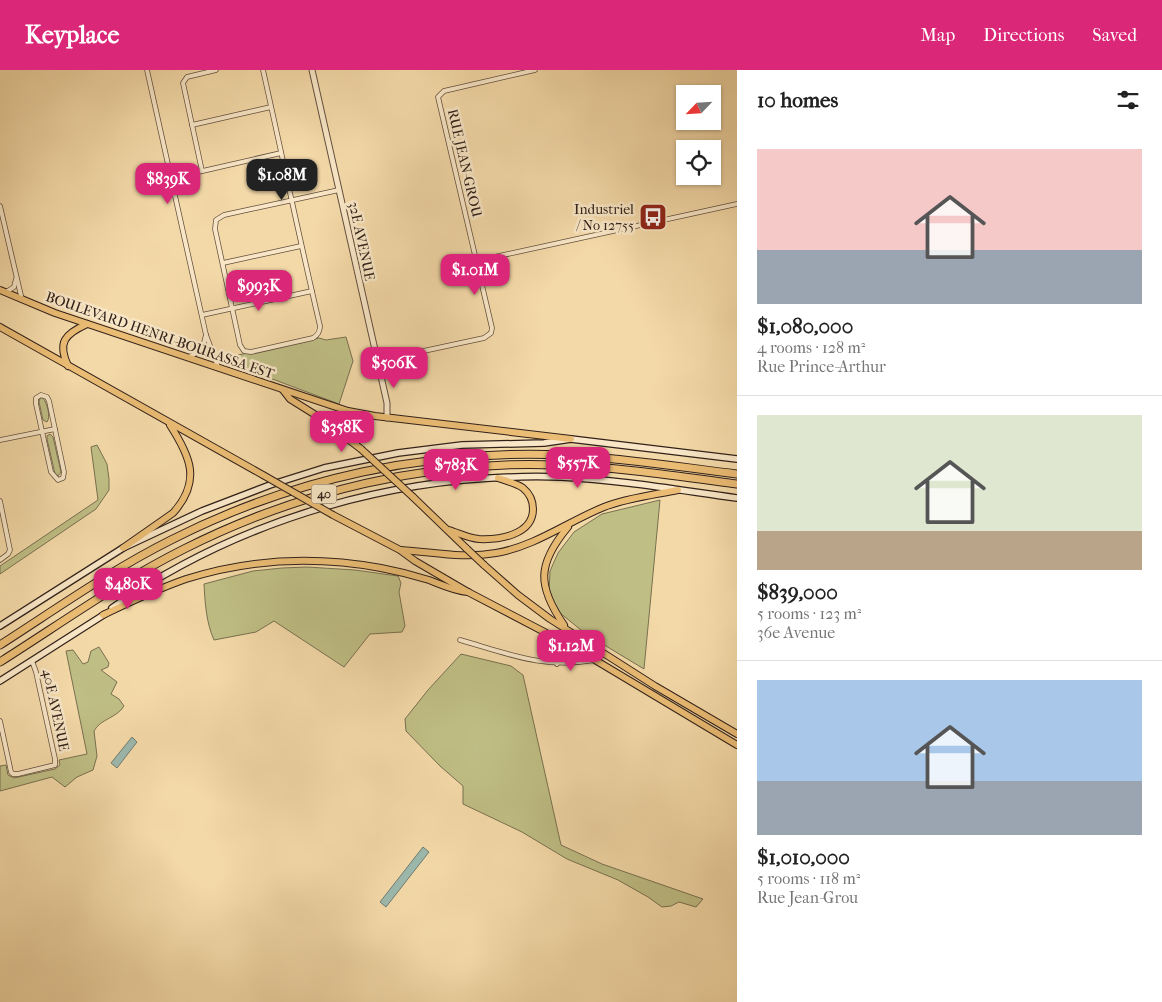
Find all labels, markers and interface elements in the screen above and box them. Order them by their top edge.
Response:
text: Keyplace [25,21,119,49]
text: Map [921,25,955,46]
text: Directions [983,25,1064,46]
text: Saved [1092,25,1137,46]
north arrow [676,85,721,130]
map controls [676,85,721,185]
icon: filters [1114,86,1142,114]
text: 10 homes [757,88,838,112]
street label: RUE JEAN-GROU [444,107,485,219]
button: locate [676,140,721,185]
pin: $1.08M [241,158,323,201]
pin: $839K [133,162,203,205]
text: $1.08M [257,165,307,184]
text: $839K [146,169,190,188]
icon: home [905,182,995,272]
street label: 32E AVENUE [345,200,378,283]
place label: Industriel / No 12755 [574,201,634,234]
bus stop icon: Industriel / No 12755 [638,202,668,232]
pin: $1.01M [434,254,516,296]
text: $1.01M [452,260,498,279]
pin: $993K [224,270,294,312]
text: $993K [237,276,281,295]
street label: BOULEVARD HENRI-BOURASSA EST [43,288,277,383]
text: $1,080,000 [757,314,853,338]
text: 4 rooms · 128 m² [757,338,865,357]
pin: $506K [359,346,429,389]
text: $506K [372,353,416,372]
text: Rue Prince-Arthur [757,357,886,376]
pin: $358K [307,410,377,453]
text: $358K [321,417,363,436]
pin: $557K [543,446,613,489]
icon: home [905,447,995,537]
pin: $783K [421,448,491,491]
text: $557K [557,453,599,472]
text: $783K [435,455,477,474]
road number: 40 [312,484,336,504]
pin: $480K [93,568,163,610]
text: $480K [105,574,151,593]
text: $839,000 [757,580,838,604]
text: 5 rooms · 123 m² [757,604,861,623]
text: 36e Avenue [757,623,835,642]
pin: $1.12M [530,630,612,672]
text: $1.12M [548,636,594,655]
street label: 40E AVENUE [39,668,73,753]
icon: home [905,712,995,802]
text: $1,010,000 [757,845,850,869]
text: 5 rooms · 118 m² [757,869,860,888]
text: Rue Jean-Grou [757,888,858,907]

